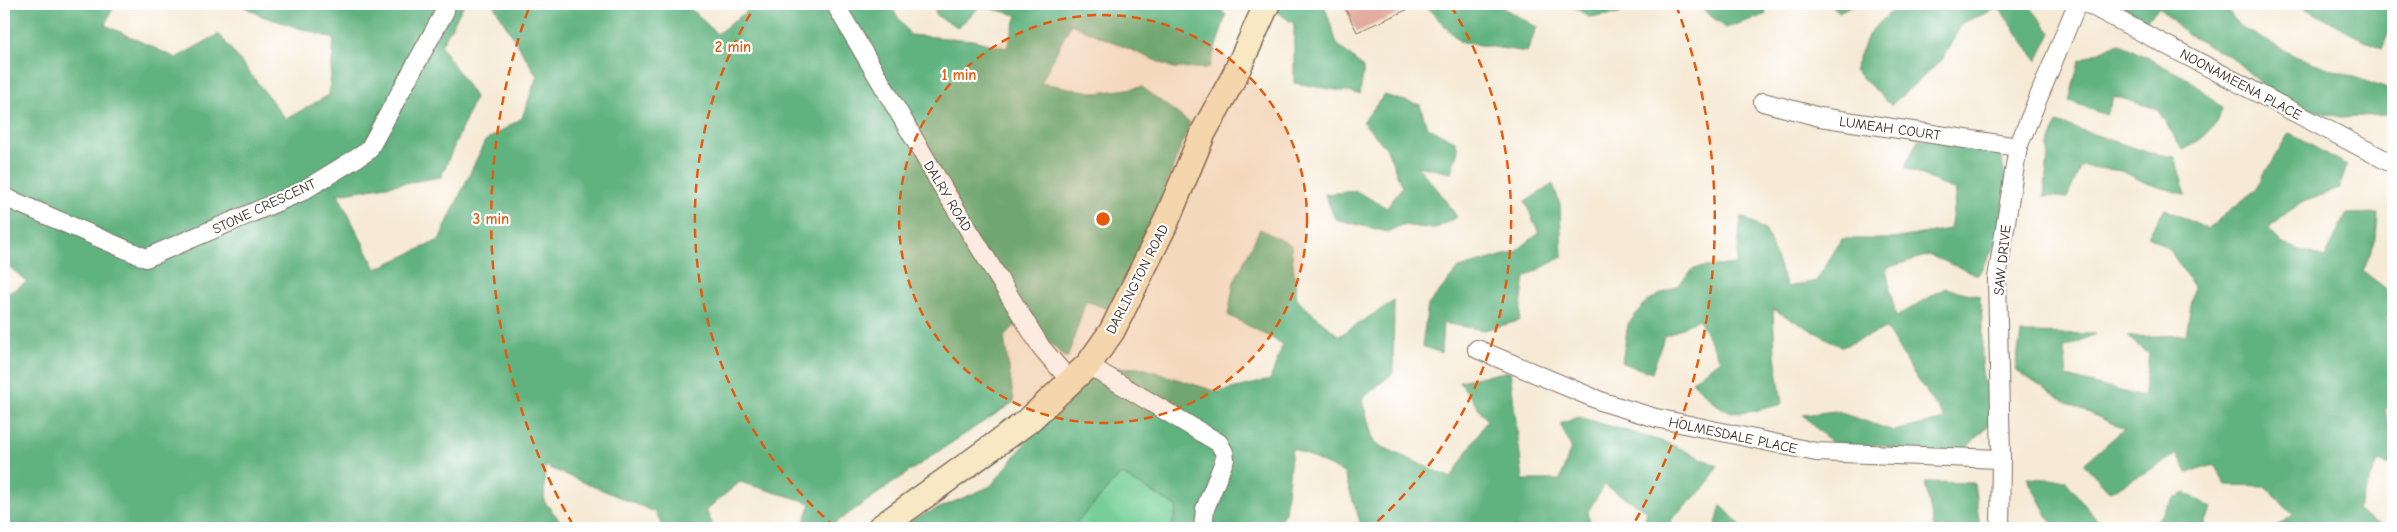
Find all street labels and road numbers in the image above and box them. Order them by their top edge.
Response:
street label: NOONAMEENA PLACE [2177,45,2304,124]
street label: LUMEAH COURT [1838,113,1942,144]
street label: DALRY ROAD [920,158,975,235]
street label: STONE CRESCENT [210,175,319,238]
street label: DARLINGTON ROAD [1102,221,1172,337]
street label: SAW DRIVE [1990,224,2015,296]
street label: HOLMESDALE PLACE [1667,414,1799,457]

